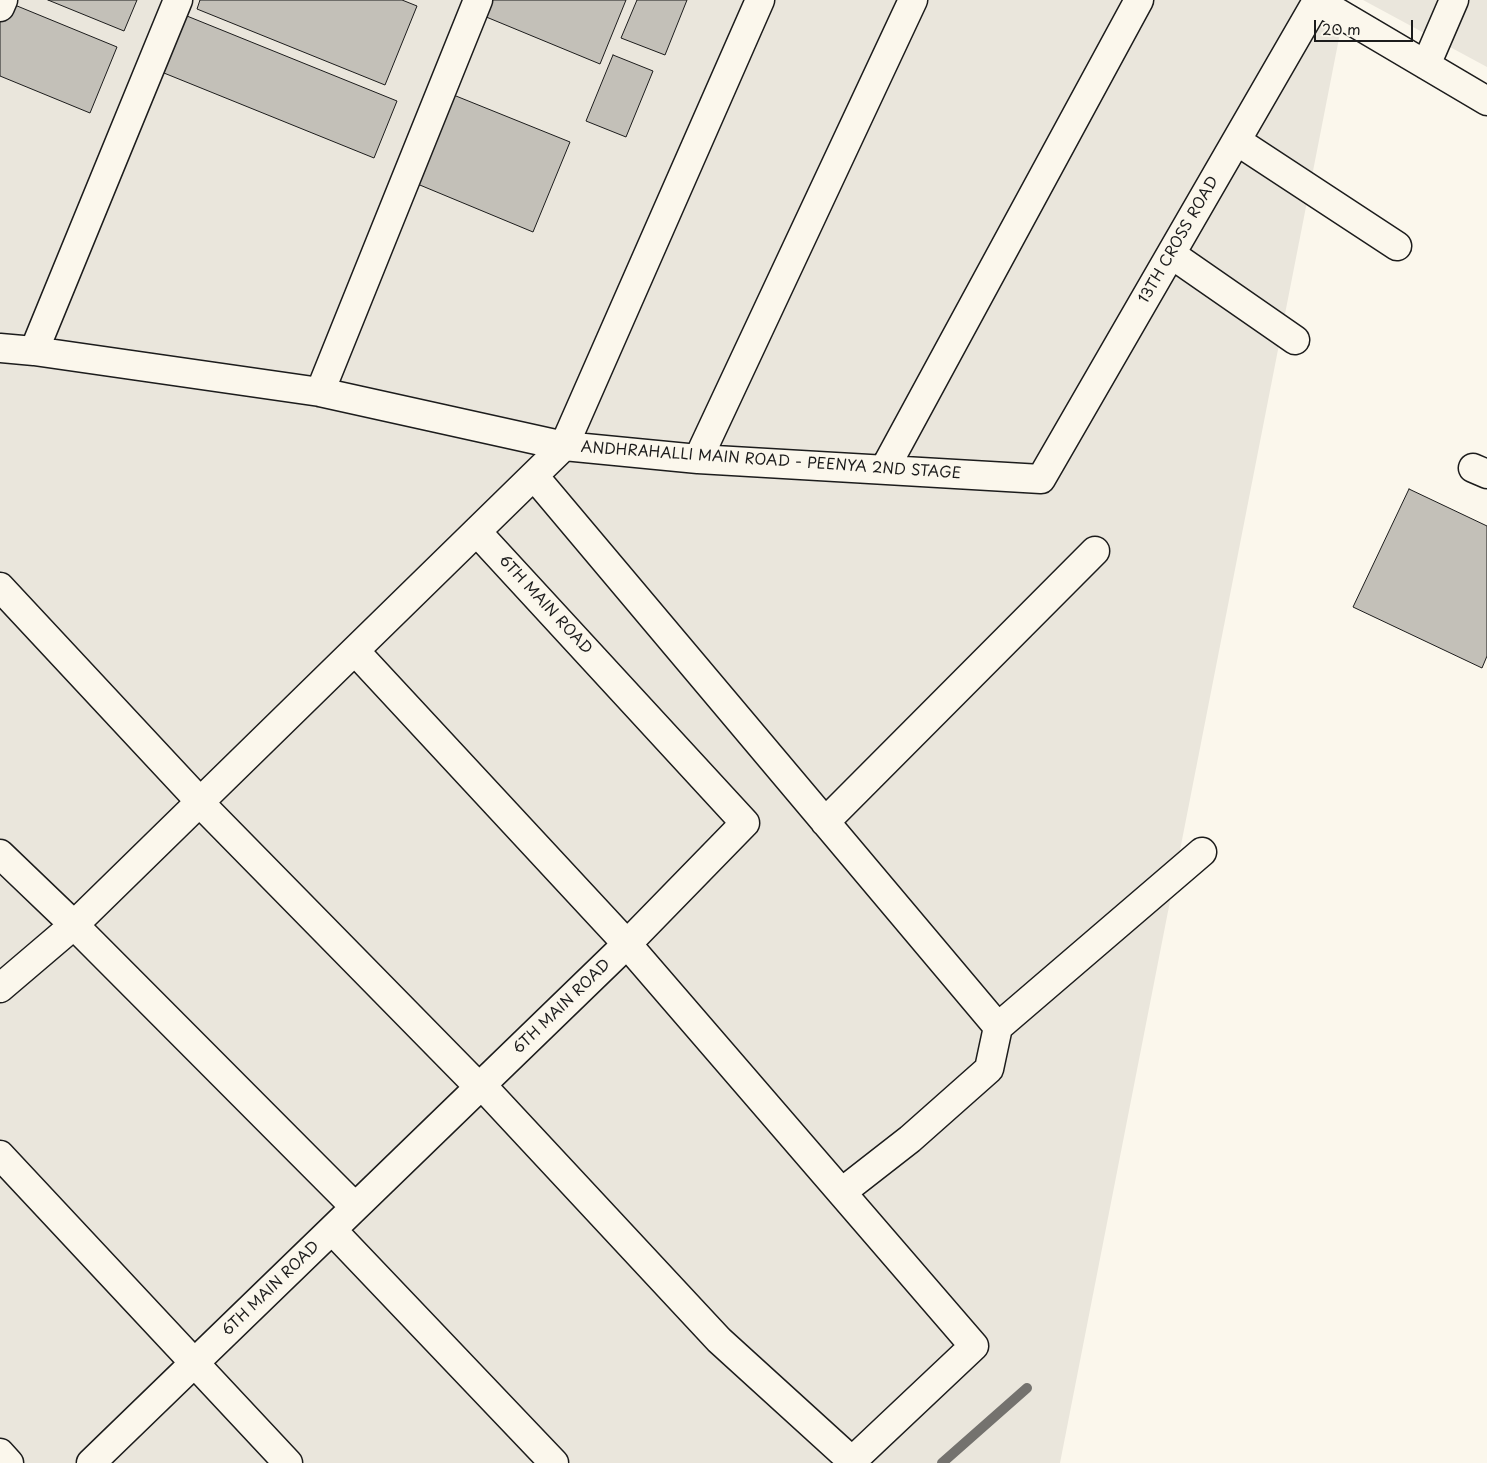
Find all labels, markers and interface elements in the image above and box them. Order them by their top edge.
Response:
scale bar [1317,10,1416,42]
text: 20 m [1322,17,1361,40]
street label: 13TH CROSS ROAD [1135,173,1223,307]
street label: ANDHRAHALLI MAIN ROAD - PEENYA 2ND STAGE [580,439,962,483]
street label: 6TH MAIN ROAD [495,552,595,658]
street label: 6TH MAIN ROAD [510,956,614,1058]
street label: 6TH MAIN ROAD [219,1238,323,1340]

